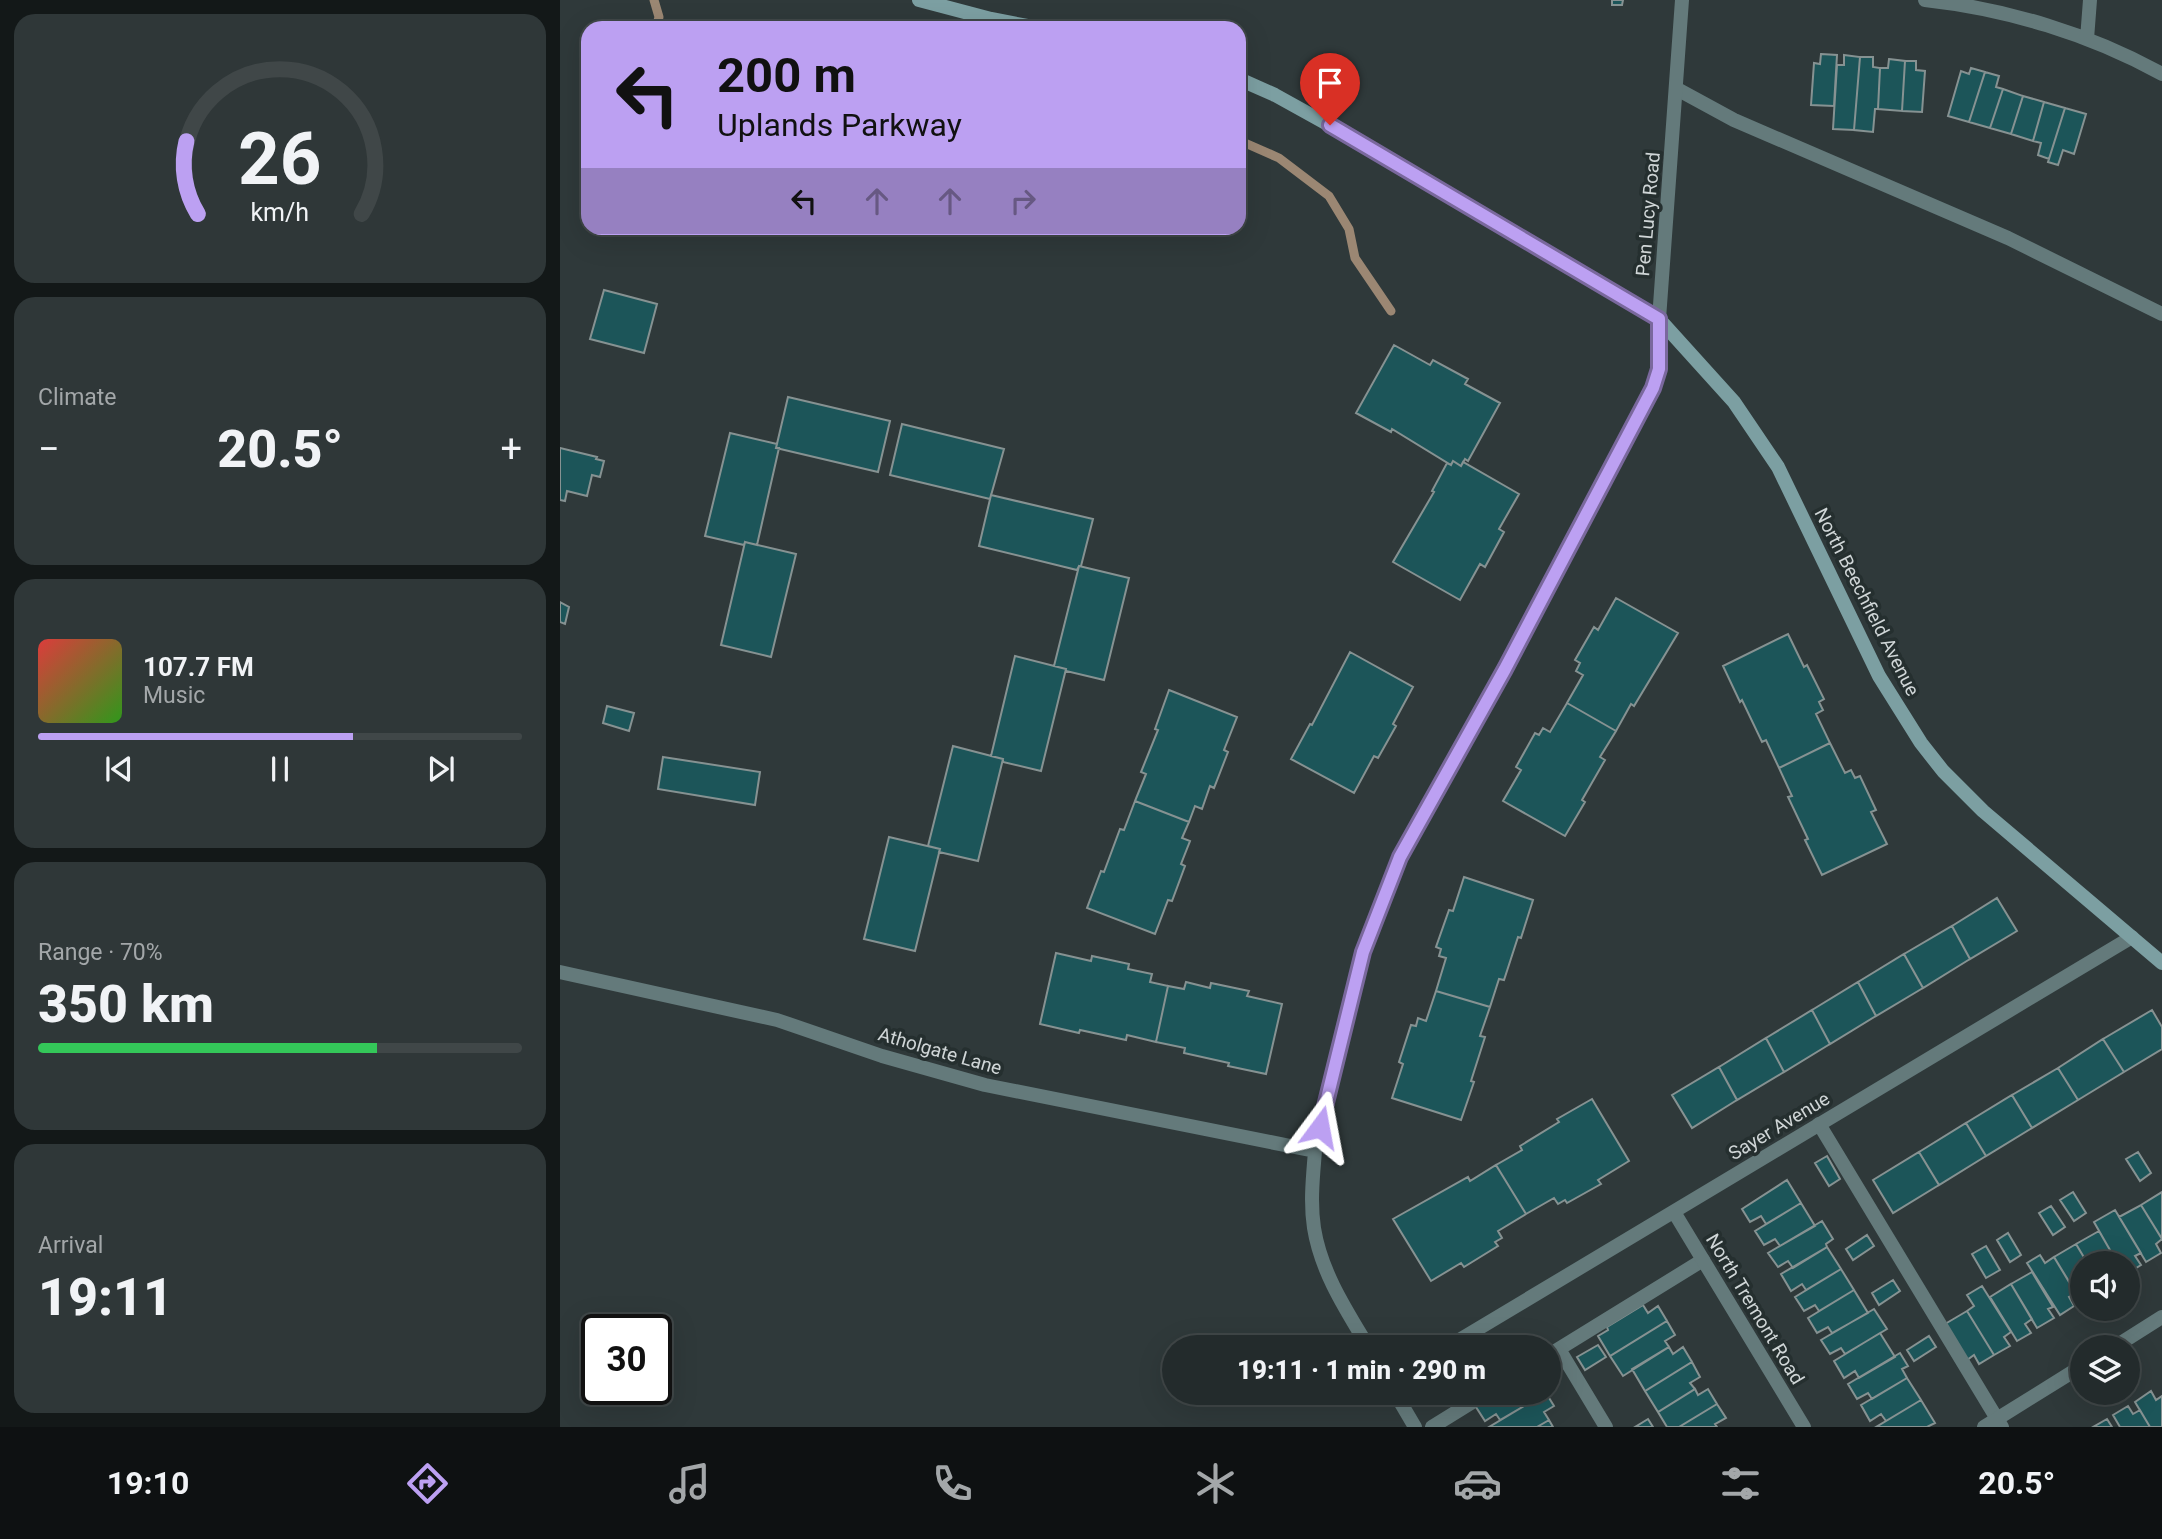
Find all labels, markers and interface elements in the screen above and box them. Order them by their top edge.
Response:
text: 200 m [717,47,856,104]
icon: left [602,49,693,140]
pin [1300,53,1360,125]
icon: arrive [1311,64,1349,102]
text: Uplands Parkway [717,106,962,144]
text: 26 [238,117,322,203]
street label: Pen Lucy Road [1631,151,1665,277]
icon: left [785,182,823,220]
icon: ahead [858,182,896,220]
icon: ahead [931,182,969,220]
icon: right [1004,182,1042,220]
text: km/h [251,198,309,227]
text: Climate [38,384,117,411]
text: 20.5° [217,419,343,480]
text: − [38,427,60,471]
text: + [500,427,522,471]
street label: North Beechfield Avenue [1810,504,1924,700]
text: 107.7 FM [143,652,254,682]
text: Music [143,682,205,709]
icon: previous [100,750,138,788]
icon: pause [261,750,299,788]
icon: next [422,750,460,788]
text: Range · 70% [38,939,163,966]
text: 350 km [38,974,214,1035]
street label: Atholgate Lane [876,1022,1004,1080]
street label: Sayer Avenue [1724,1087,1834,1165]
position arrow [1283,1090,1357,1164]
street label: North Tremont Road [1701,1229,1809,1389]
text: Arrival [38,1232,103,1259]
map controls [2070,1251,2140,1405]
button: sound [2070,1251,2140,1321]
text: 19:11 [38,1267,173,1328]
speed limit sign: 30 [581,1314,672,1405]
button: layers [2070,1335,2140,1405]
text: 19:11 · 1 min · 290 m [1237,1355,1486,1385]
icon: directions [403,1459,452,1508]
icon: music [665,1459,714,1508]
icon: phone [928,1459,977,1508]
icon: climate [1191,1459,1240,1508]
icon: car [1453,1459,1502,1508]
icon: filters [1716,1459,1765,1508]
text: 19:10 [107,1464,189,1502]
text: 20.5° [1978,1464,2055,1502]

